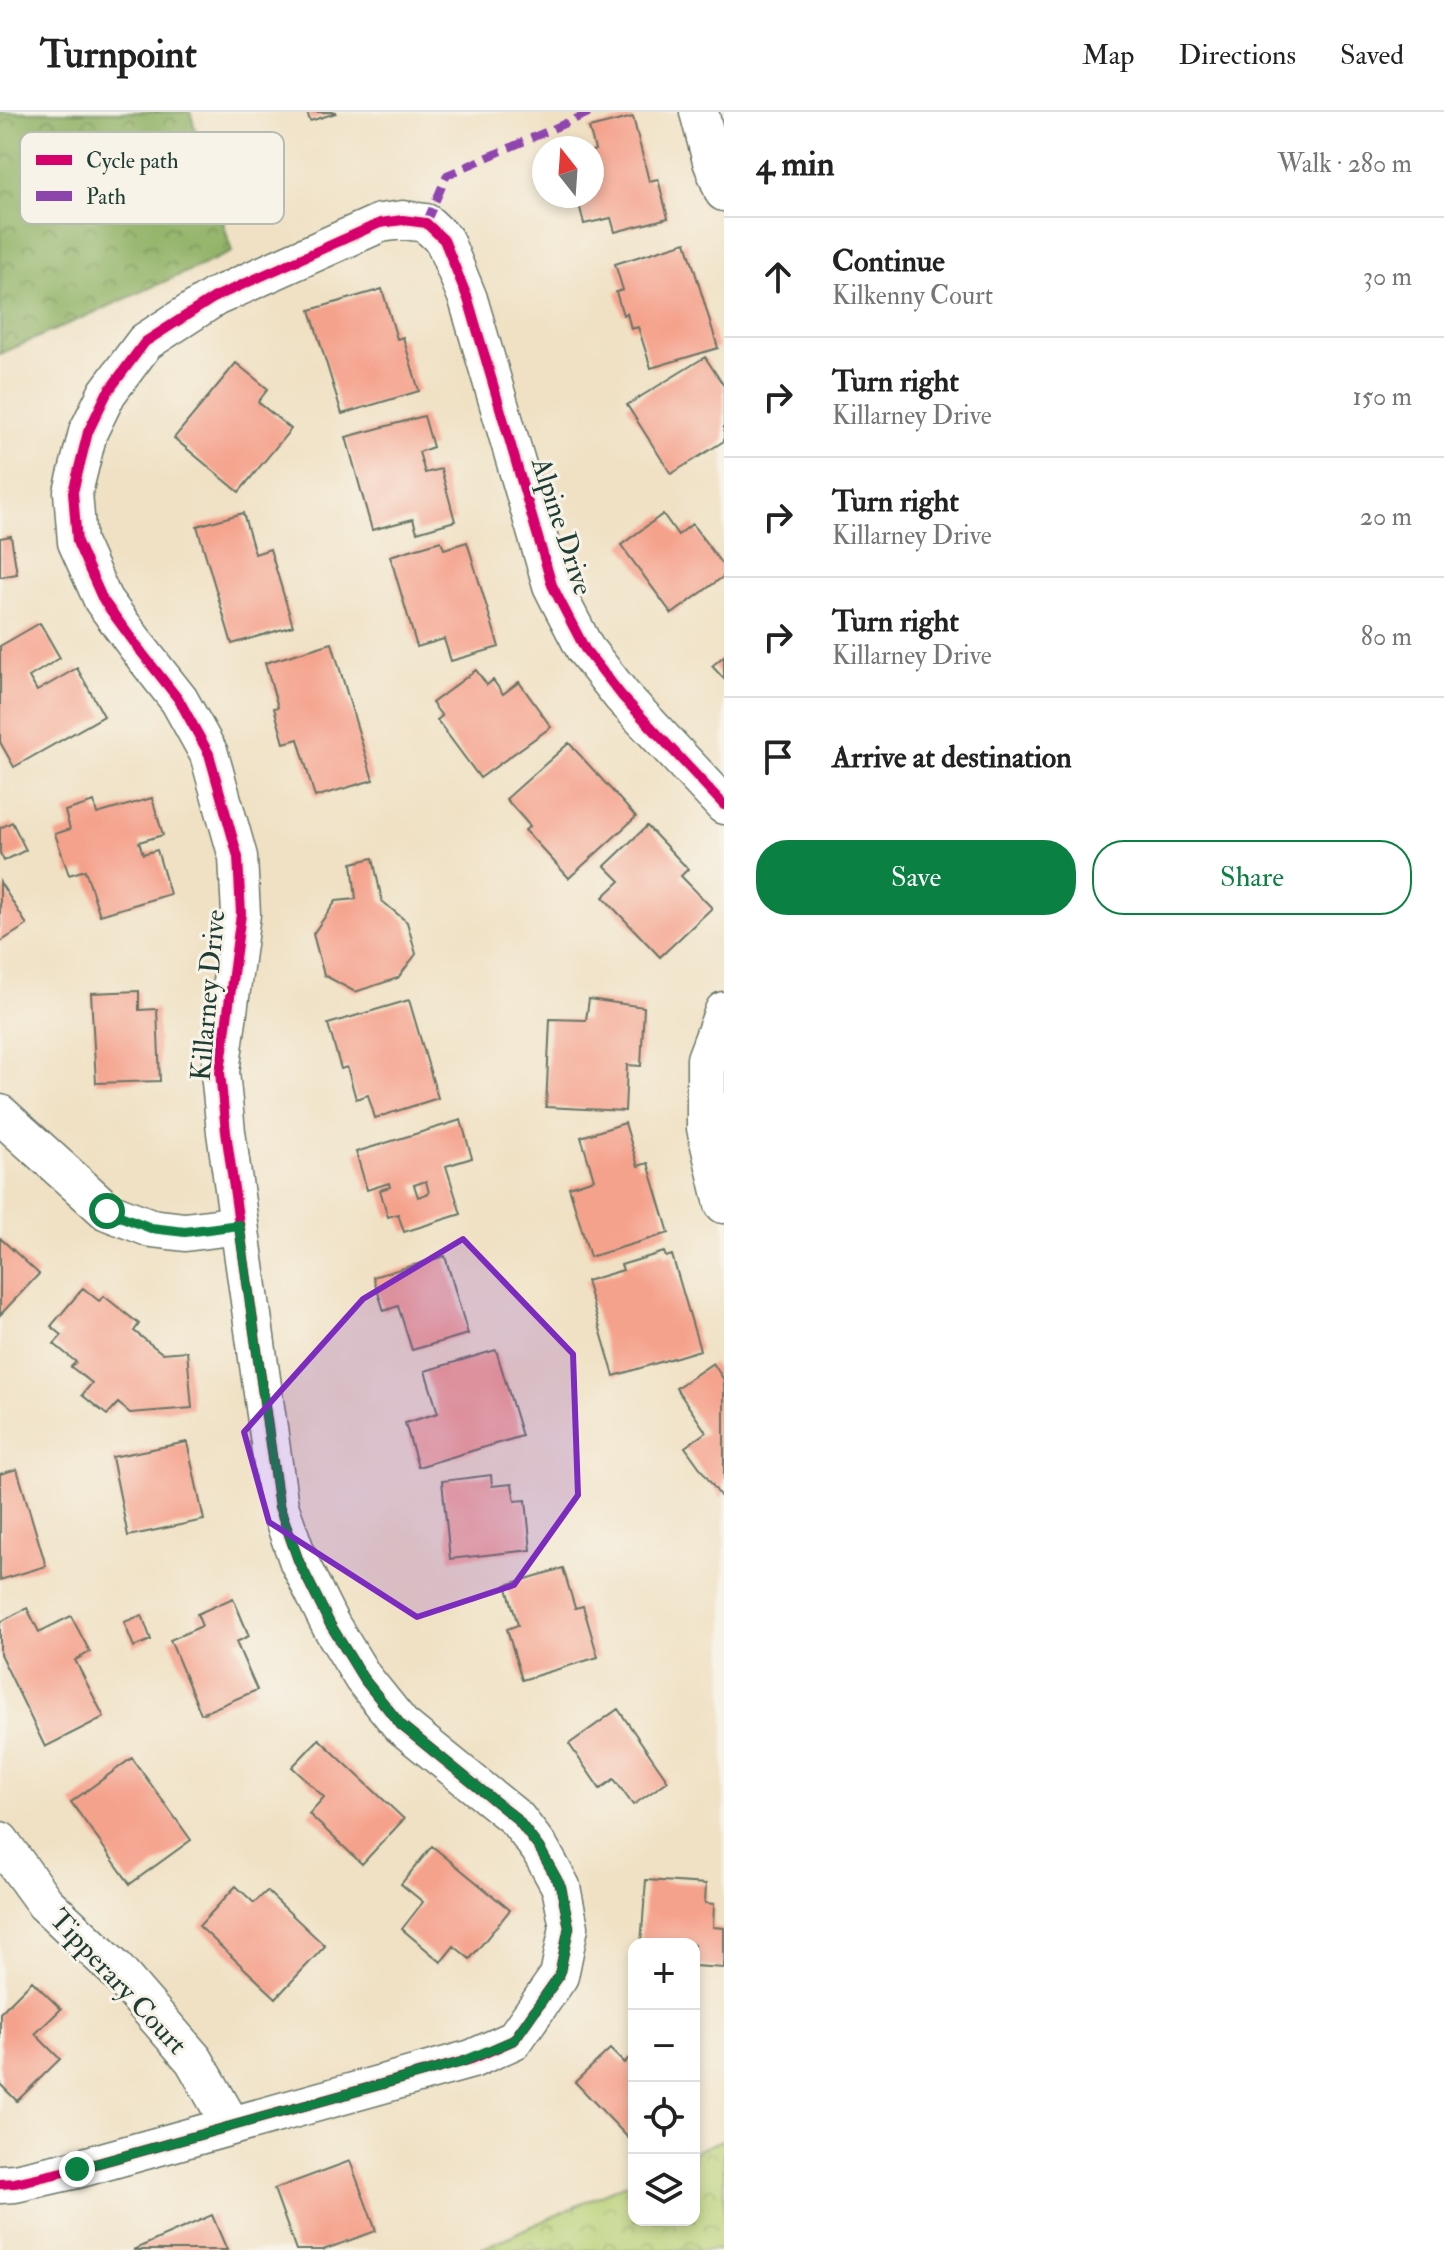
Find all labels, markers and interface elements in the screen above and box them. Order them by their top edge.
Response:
text: Turnpoint [40,31,197,79]
text: Map [1082,38,1135,73]
text: Directions [1179,38,1296,73]
text: Saved [1340,38,1404,73]
legend [20,132,284,224]
north arrow [532,136,604,208]
text: 4 min [756,143,834,186]
text: Cycle path [86,147,179,176]
text: Walk · 280 m [1278,148,1412,180]
text: Path [86,183,127,211]
text: Continue [832,243,945,280]
icon: ahead [756,255,800,299]
text: 30 m [1363,261,1412,293]
text: Kilkenny Court [832,280,993,312]
text: Turn right [832,363,959,400]
icon: right [756,375,800,419]
text: 150 m [1353,381,1412,413]
text: Killarney Drive [832,400,992,432]
street label: Alpine Drive [523,452,600,600]
text: Turn right [832,483,959,520]
icon: right [756,495,800,539]
text: 20 m [1360,501,1412,533]
text: Killarney Drive [832,520,992,552]
text: Turn right [832,603,959,640]
icon: right [756,615,800,659]
text: 80 m [1361,621,1412,653]
text: Killarney Drive [832,640,992,672]
icon: arrive [756,735,800,779]
text: Arrive at destination [832,739,1072,776]
button: Save [756,840,1076,915]
button: Share [1092,840,1412,915]
street label: Killarney Drive [184,908,233,1082]
route start [89,1193,125,1229]
street label: Tipperary Court [42,1902,194,2062]
map controls [628,1938,700,2226]
button: + [628,1938,700,2010]
button: − [628,2010,700,2082]
button: locate [628,2082,700,2154]
route end [59,2151,95,2187]
button: layers [628,2154,700,2226]

